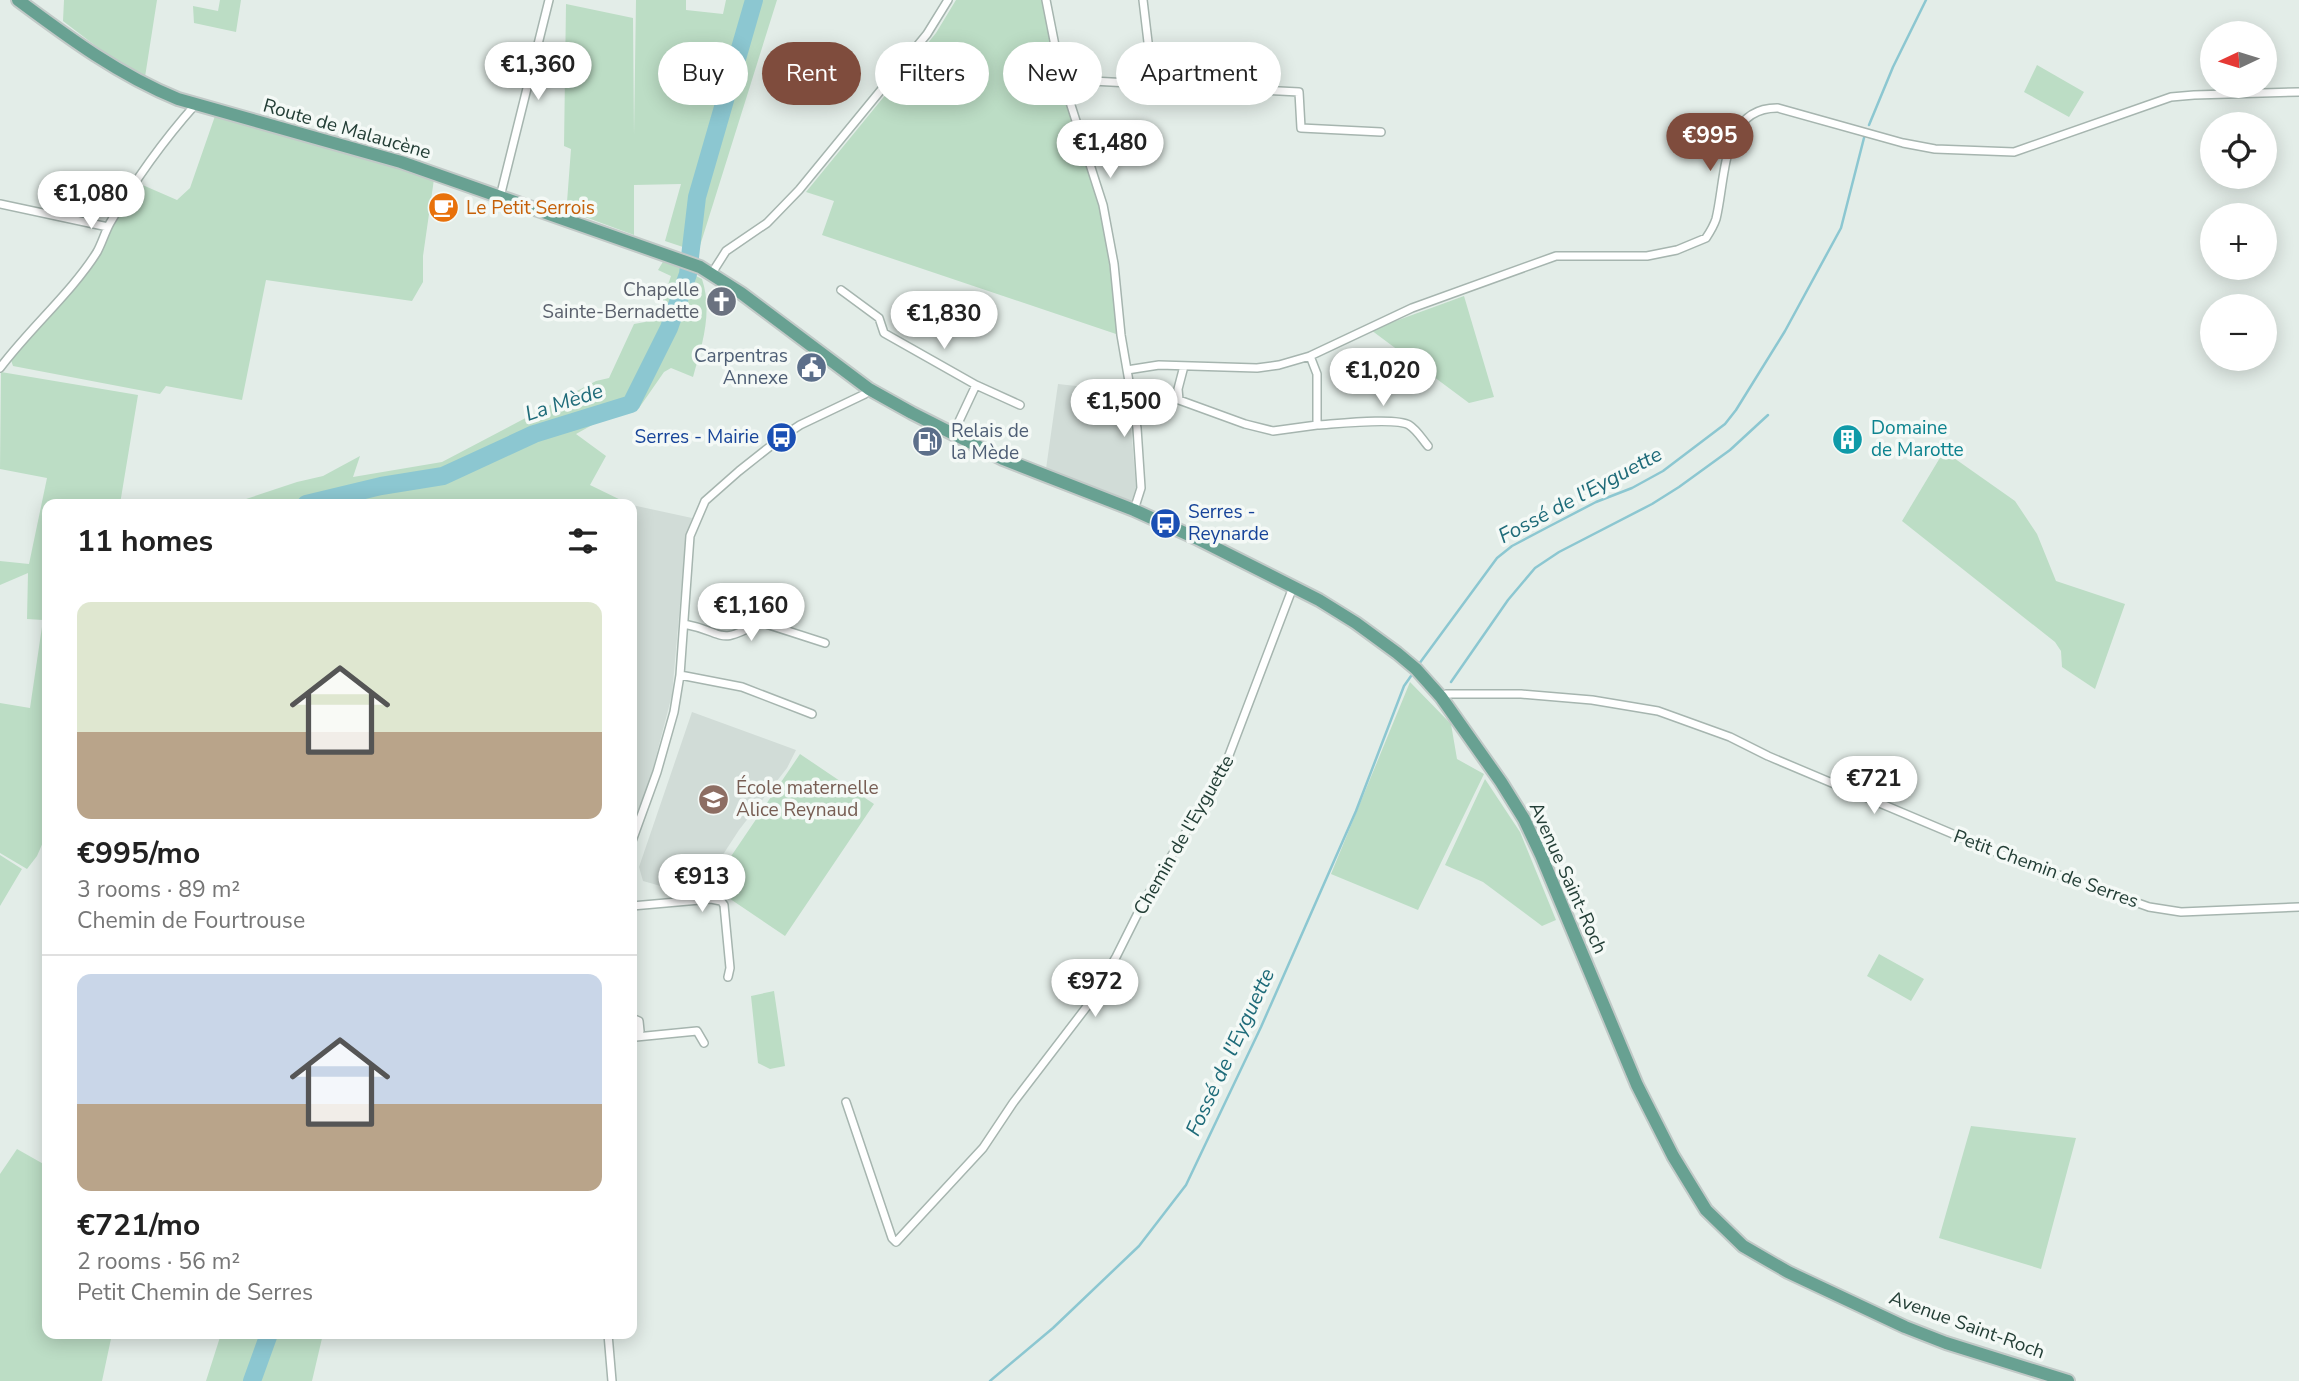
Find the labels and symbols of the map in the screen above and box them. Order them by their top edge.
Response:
north arrow [2200,21,2277,98]
pin: €1,360 [481,42,595,102]
street label: Route de Malaucène [260,93,434,165]
pin: €995 [1669,114,1751,173]
pin: €1,480 [1053,120,1167,180]
pin: €1,080 [34,172,148,231]
cafe icon: Le Petit Serrois [426,191,460,225]
place label: Le Petit Serrois [466,195,595,221]
place label: Chapelle Sainte-Bernadette [542,277,699,325]
church icon: Chapelle Sainte-Bernadette [705,284,739,318]
pin: €1,830 [887,292,1001,351]
place label: Carpentras Annexe [694,343,788,391]
pin: €1,020 [1326,348,1440,408]
public building icon: Carpentras Annexe [794,350,828,384]
water label: La Mède [521,376,607,428]
pin: €1,500 [1067,380,1181,439]
place label: Domaine de Marotte [1871,415,1964,463]
place label: Relais de la Mède [951,418,1029,466]
bus stop icon: Serres - Mairie [765,420,799,454]
building icon: Domaine de Marotte [1831,422,1865,456]
place label: Serres - Mairie [635,424,759,450]
fuel station icon: Relais de la Mède [911,425,945,459]
water label: Fossé de l'Eyguette [1493,440,1667,550]
place label: Serres - Reynarde [1188,499,1269,547]
bus stop icon: Serres - Reynarde [1148,506,1182,540]
pin: €1,160 [694,584,808,643]
street label: Chemin de l'Eyguette [1128,750,1240,920]
pin: €721 [1833,756,1915,816]
place label: École maternelle Alice Reynaud [736,775,879,823]
school or university icon: École maternelle Alice Reynaud [696,782,730,816]
street label: Avenue Saint-Roch [1523,798,1613,958]
street label: Petit Chemin de Serres [1950,823,2142,915]
pin: €913 [661,855,743,914]
pin: €972 [1054,960,1136,1019]
water label: Fossé de l'Eyguette [1179,964,1281,1140]
street label: Avenue Saint-Roch [1886,1285,2048,1365]

